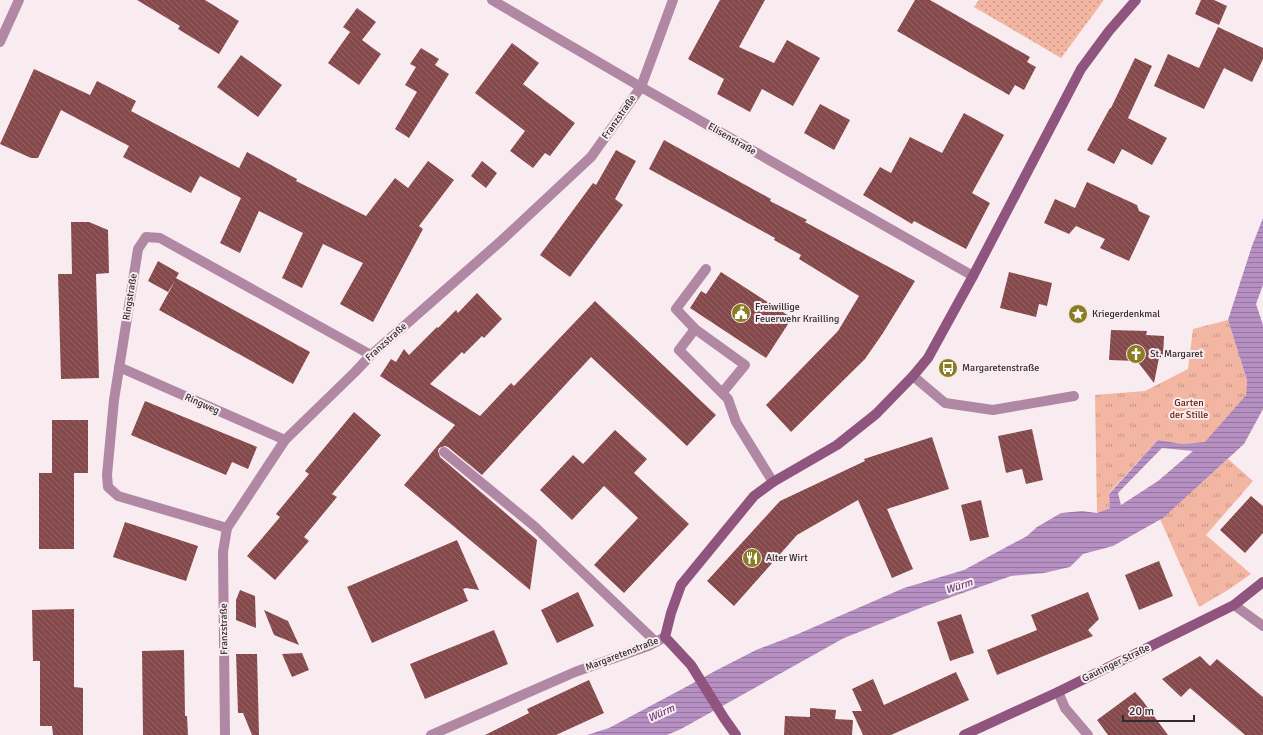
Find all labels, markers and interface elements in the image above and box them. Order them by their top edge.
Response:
street label: Franzstraße [599,92,639,142]
street label: Elisenstraße [706,120,758,158]
street label: Ringstraße [120,273,140,321]
place label: Freiwillige Feuerwehr Krailling [755,301,839,325]
public building icon: Freiwillige Feuerwehr Krailling [730,302,752,324]
place icon: Kriegerdenkmal [1067,303,1089,325]
place label: Kriegerdenkmal [1092,308,1160,320]
street label: Franzstraße [363,320,409,364]
church icon: St. Margaret [1125,343,1147,365]
place label: St. Margaret [1150,348,1203,360]
bus stop icon: Margaretenstraße [937,357,959,379]
place label: Margaretenstraße [962,362,1039,374]
street label: Ringweg [183,391,221,417]
park label: Garten der Stille [1170,397,1208,421]
restaurant icon: Alter Wirt [741,547,763,569]
place label: Alter Wirt [766,552,808,564]
water label: Würm [944,575,975,597]
street label: Franzstraße [218,603,230,655]
street label: Margaretenstraße [584,635,660,673]
street label: Gautinger Straße [1080,641,1152,685]
scale bar [1123,697,1194,723]
water label: Würm [646,701,677,725]
text: 20 m [1129,704,1154,719]

